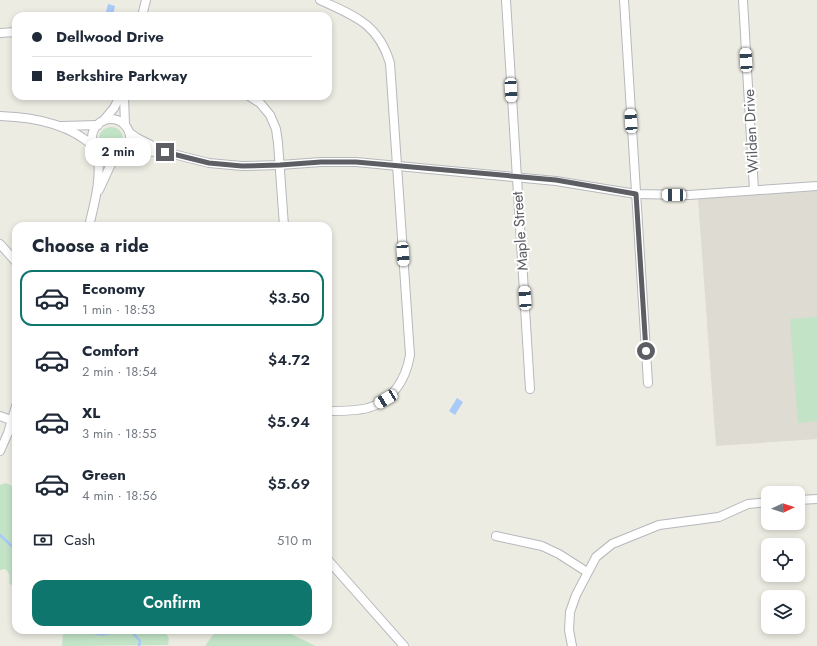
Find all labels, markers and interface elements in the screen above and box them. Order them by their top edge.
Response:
text: Dellwood Drive [56,26,164,48]
car [739,48,753,72]
text: Berkshire Parkway [56,65,187,87]
car [504,78,518,102]
street label: Wilden Drive [738,88,764,174]
car [624,109,638,133]
callout: 2 min [85,138,151,166]
text: 2 min [101,142,135,161]
route end [156,143,174,161]
car [662,189,686,201]
street label: Maple Street [506,190,534,271]
text: Choose a ride [32,233,149,259]
car [396,242,410,266]
text: Economy [82,278,145,300]
icon: car [34,280,70,316]
car [518,286,532,310]
text: $3.50 [268,287,310,309]
text: 1 min · 18:53 [82,300,155,319]
text: Comfort [82,340,139,362]
icon: car [34,342,70,378]
route start [637,342,655,360]
text: $4.72 [268,349,310,371]
text: 2 min · 18:54 [82,362,157,381]
car [373,388,399,410]
text: XL [82,402,100,424]
icon: car [34,404,70,440]
text: $5.94 [267,411,310,433]
text: 3 min · 18:55 [82,424,157,443]
text: Green [82,464,126,486]
icon: car [34,466,70,502]
text: $5.69 [268,473,310,495]
text: 4 min · 18:56 [82,486,157,505]
north arrow [761,486,805,530]
map controls [761,486,805,634]
icon: cash [32,529,54,551]
text: Cash [64,529,95,551]
text: 510 m [277,531,312,550]
button: locate [761,538,805,582]
button: Confirm [32,580,312,626]
button: layers [761,590,805,634]

